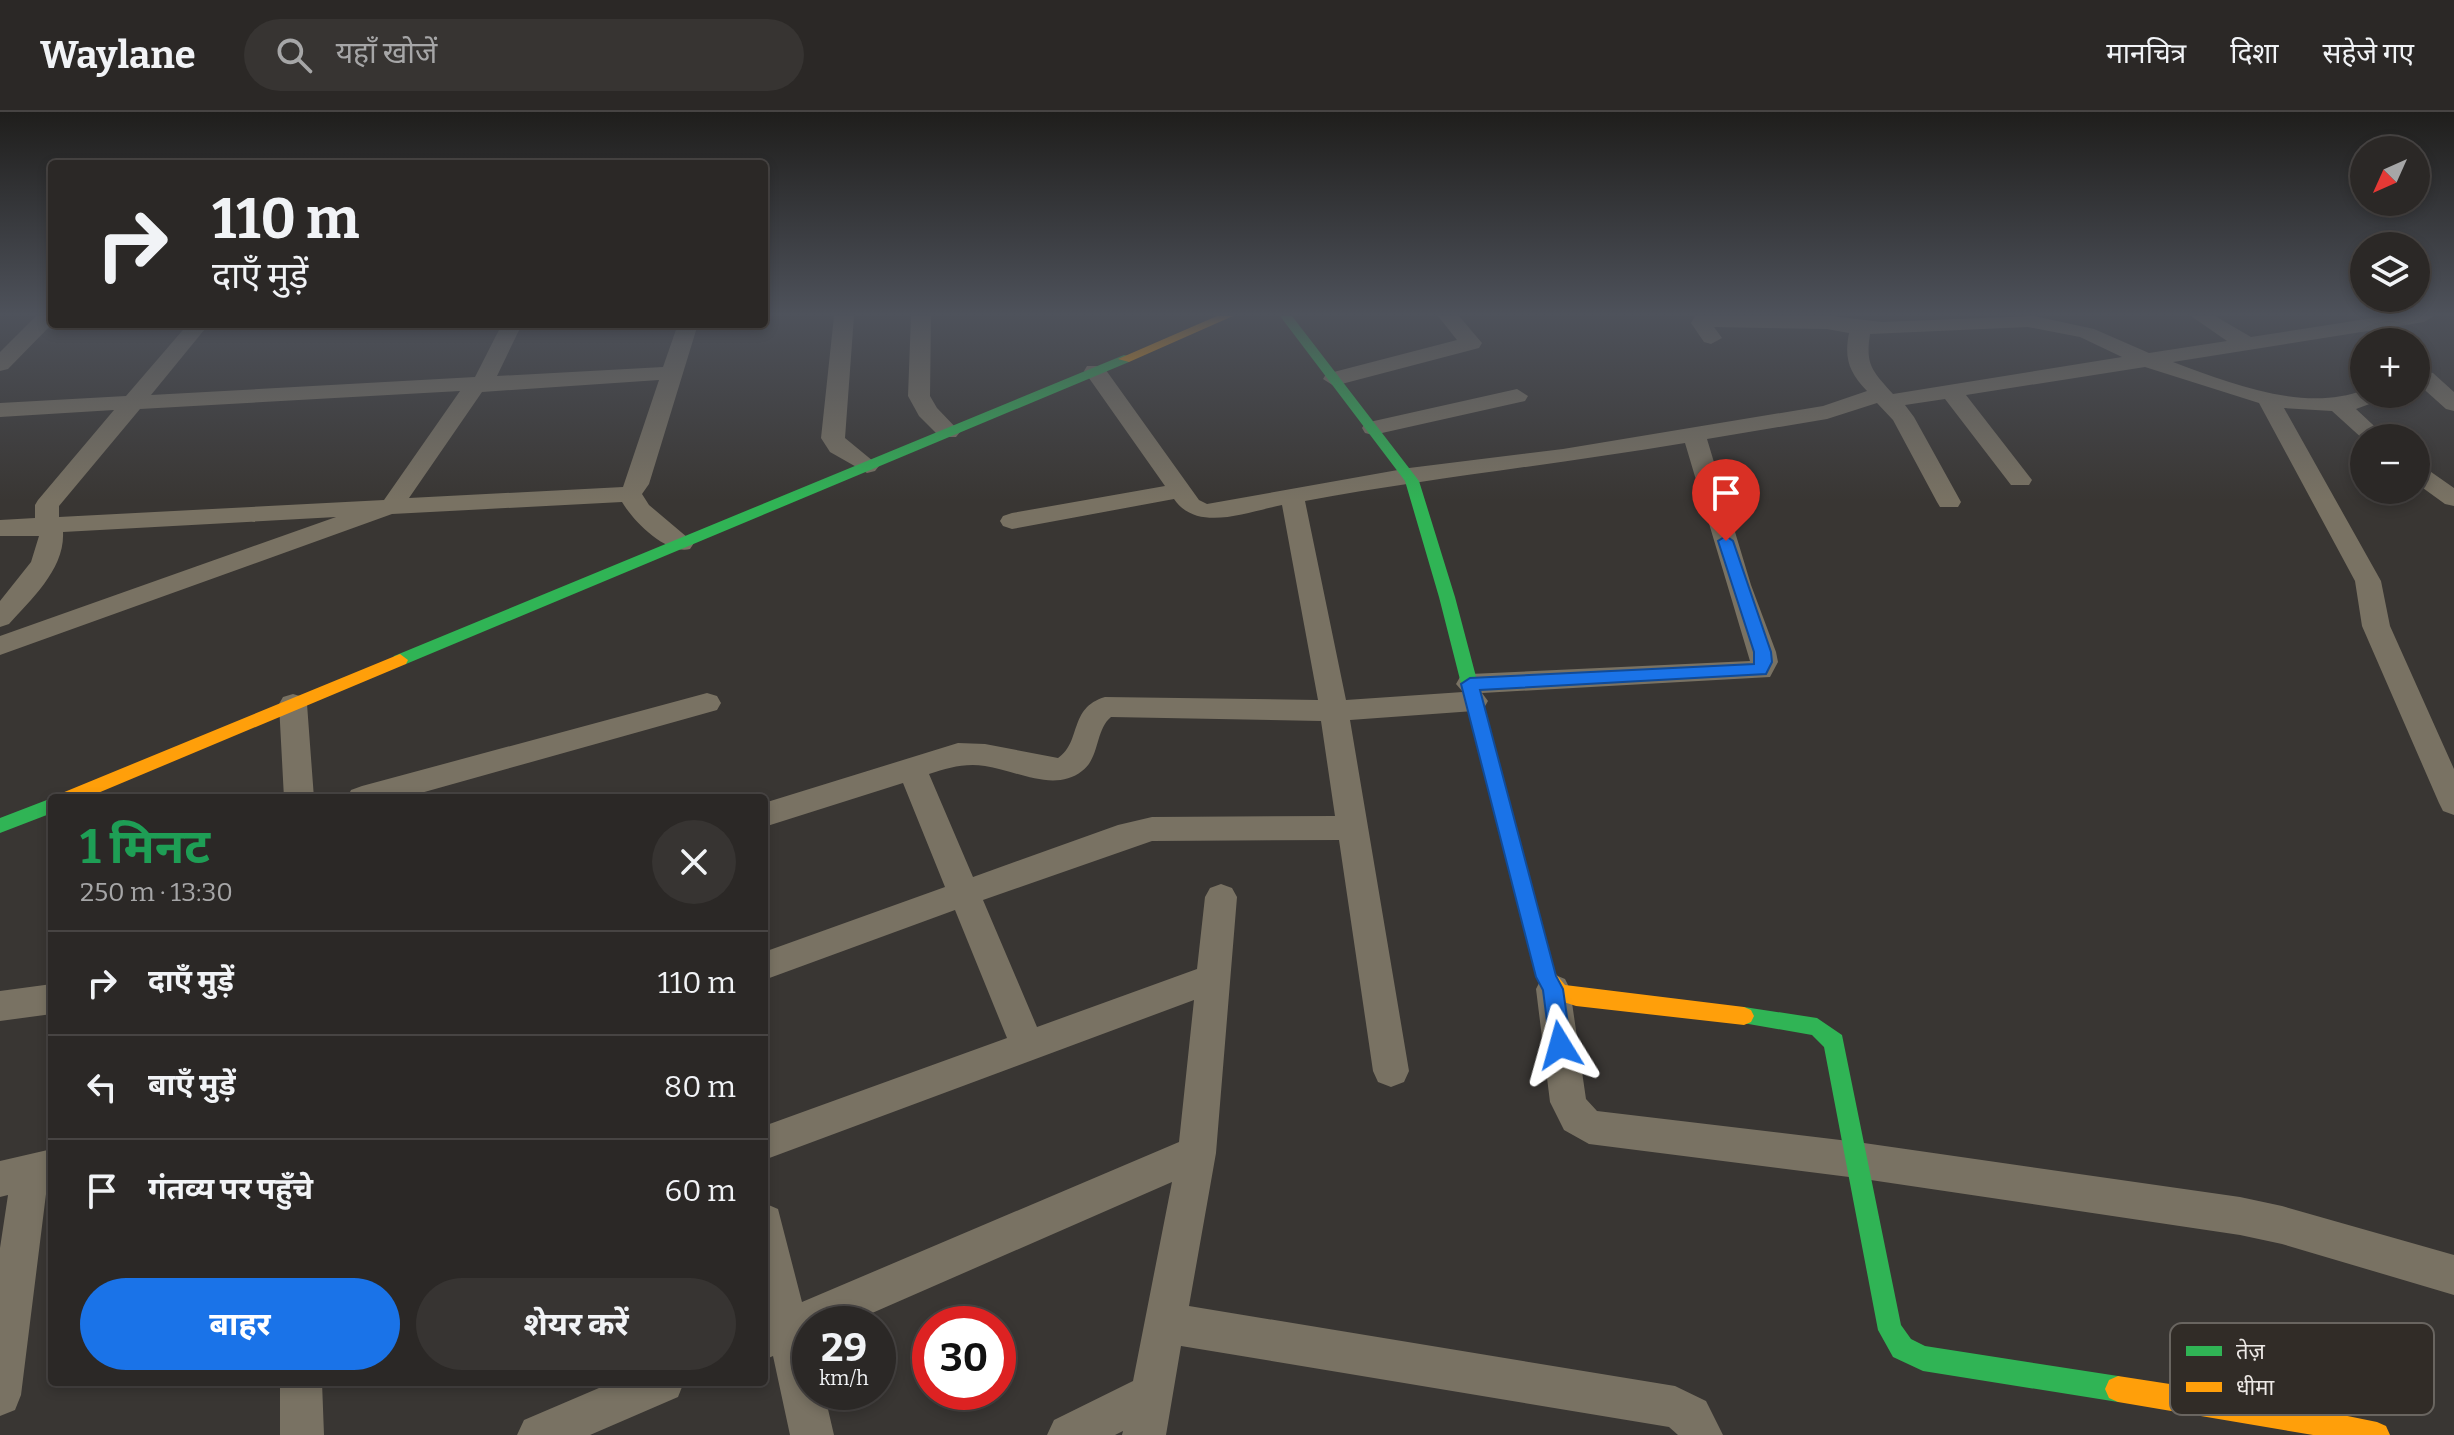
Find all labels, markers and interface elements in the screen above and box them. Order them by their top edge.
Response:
search box [244,19,804,91]
text: Waylane [40,32,196,78]
icon: search [272,33,316,77]
text: यहाँ खोजें [336,35,437,71]
text: मानचित्र [2106,37,2186,70]
text: दिशा [2230,37,2279,70]
text: सहेजे गए [2323,37,2414,70]
north arrow [2350,136,2430,216]
map controls [2350,136,2430,504]
text: 110 m [212,186,359,253]
icon: right [80,192,184,296]
button: layers [2350,232,2430,312]
text: दाएँ मुड़ें [212,254,308,298]
button: + [2350,328,2430,408]
button: − [2350,424,2430,504]
pin [1692,459,1760,541]
icon: arrive [1704,471,1748,515]
text: 1 मिनट [80,818,210,876]
button: close [652,820,736,904]
text: 250 m · 13:30 [80,877,233,908]
icon: right [80,961,124,1005]
text: दाएँ मुड़ें [148,963,234,999]
text: 110 m [658,965,736,1001]
position arrow [1518,1003,1602,1087]
icon: left [80,1065,124,1109]
text: बाएँ मुड़ें [148,1067,236,1103]
text: 80 m [664,1069,736,1105]
icon: arrive [80,1169,124,1213]
text: गंतव्य पर पहुँचे [148,1171,313,1207]
text: 60 m [665,1173,736,1209]
button: बाहर [80,1278,400,1370]
button: शेयर करें [416,1278,736,1370]
speed limit sign: 30 [912,1306,1016,1410]
legend [2170,1323,2434,1415]
text: 29 [821,1324,867,1372]
text: तेज़ [2236,1338,2266,1365]
text: km/h [819,1366,869,1390]
text: धीमा [2236,1374,2274,1401]

